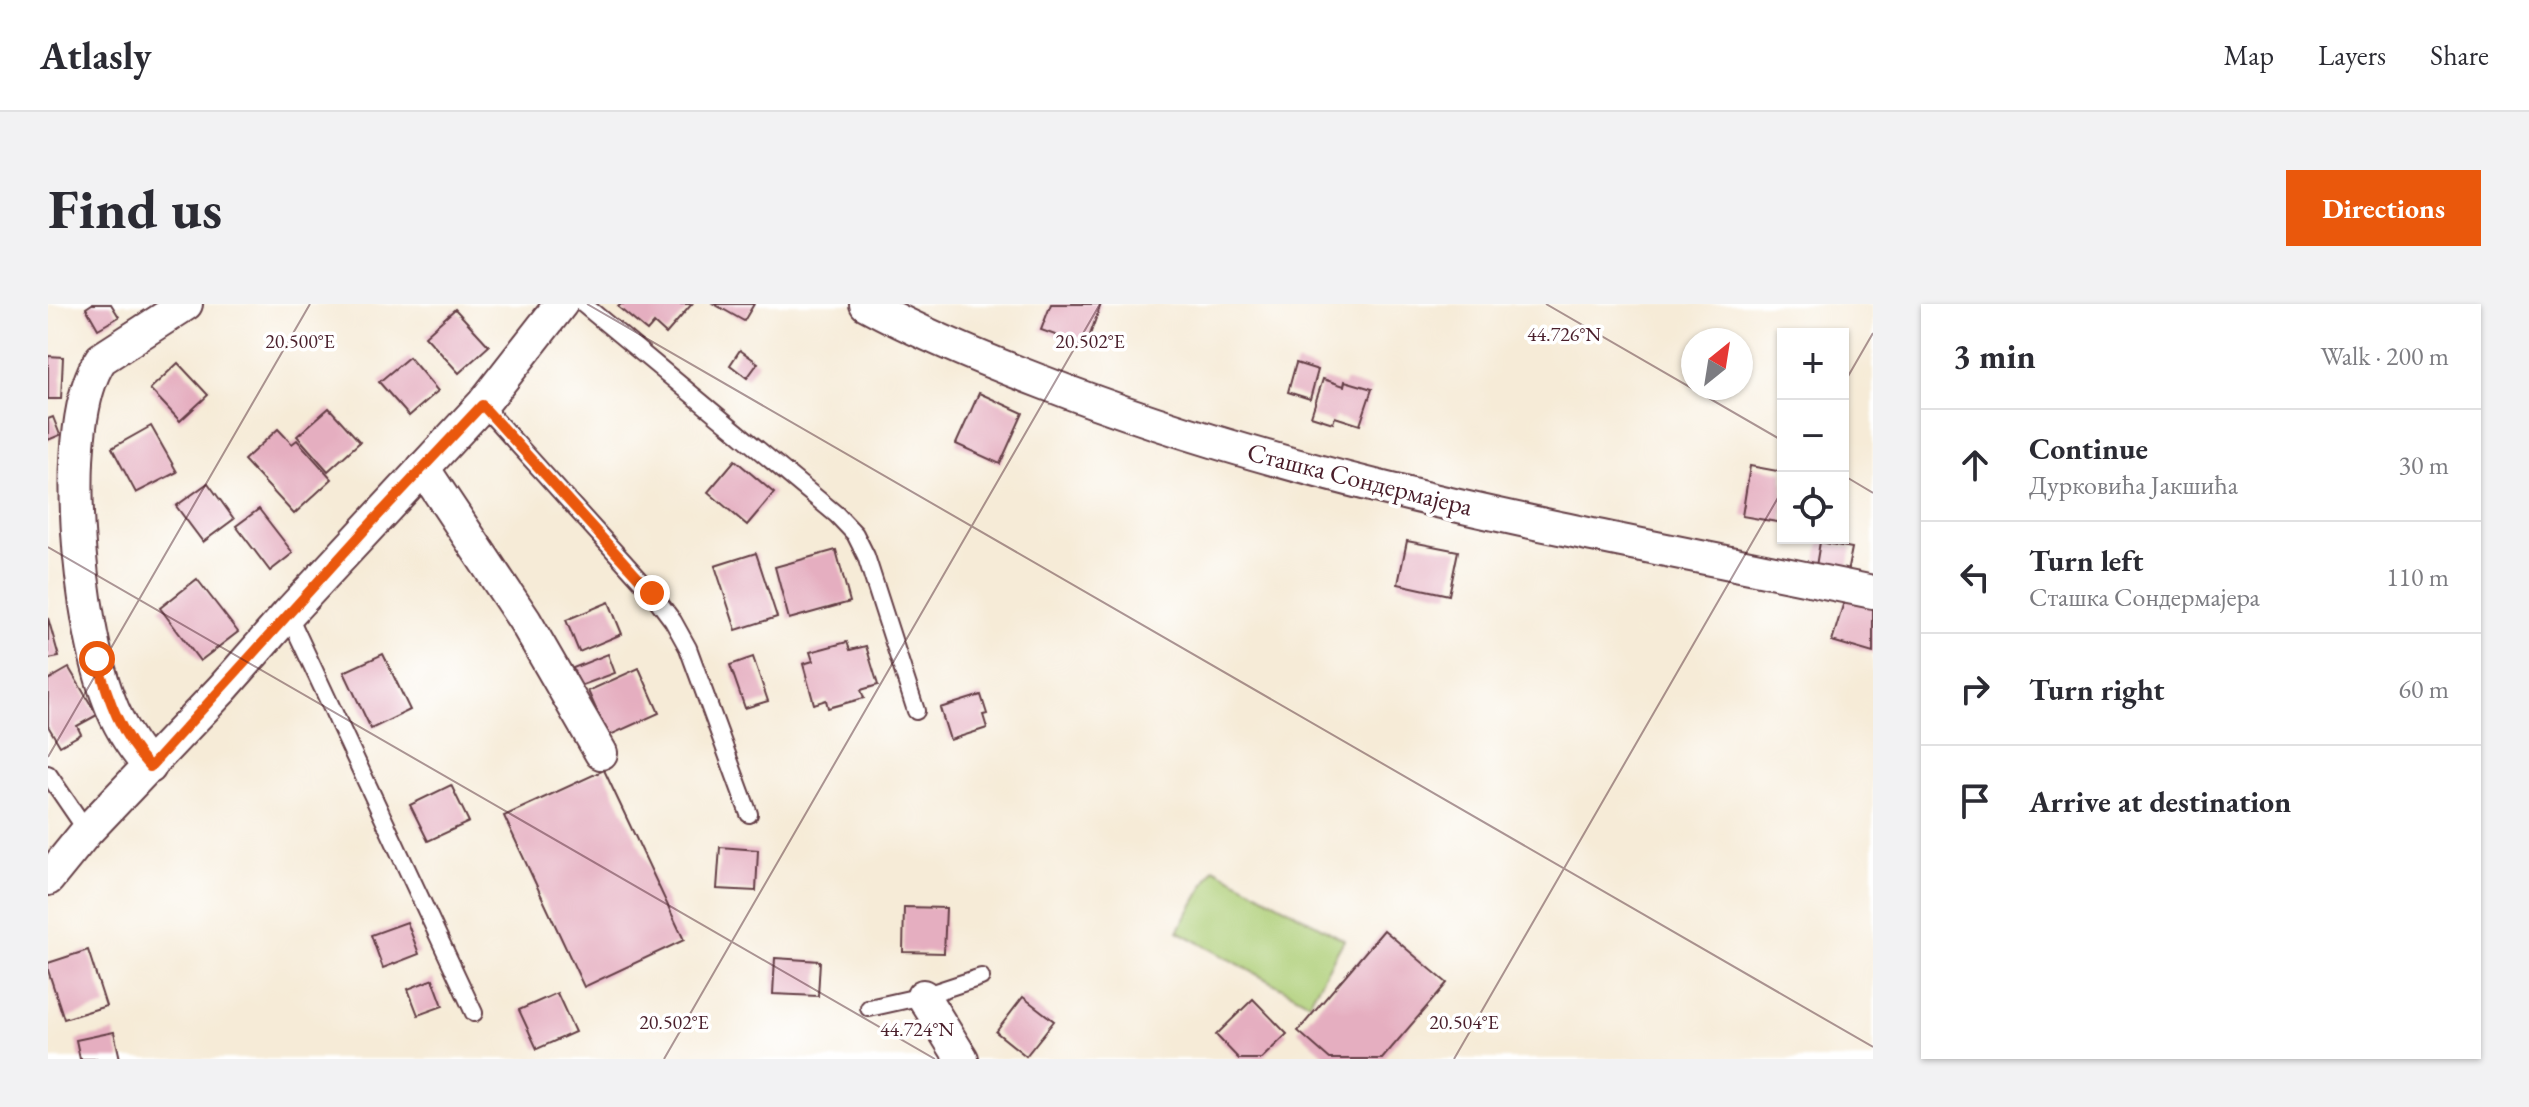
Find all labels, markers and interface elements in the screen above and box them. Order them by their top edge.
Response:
text: Atlasly [40,31,151,80]
text: Map [2224,37,2274,73]
text: Layers [2318,37,2386,73]
text: Share [2430,37,2489,73]
button: Directions [2286,170,2481,246]
text: Find us [48,172,222,245]
text: 44.726°N [1527,321,1601,347]
text: 20.500°E [265,328,335,354]
text: 20.502°E [1055,328,1125,354]
north arrow [1681,328,1753,400]
map controls [1777,328,1849,544]
button: + [1777,328,1849,400]
text: 3 min [1953,334,2036,378]
text: Walk · 200 m [2321,339,2449,373]
button: − [1777,400,1849,472]
text: Continue [2029,429,2148,468]
street label: Сташка Сондермајера [1244,435,1477,524]
icon: ahead [1953,443,1997,487]
text: 30 m [2399,448,2449,482]
text: Дурковића Јакшића [2029,468,2238,502]
button: locate [1777,472,1849,544]
text: Turn left [2029,541,2143,580]
icon: left [1953,555,1997,599]
text: 110 m [2386,560,2449,594]
route end [634,575,670,611]
text: Сташка Сондермајера [2029,580,2260,614]
route start [79,641,115,677]
icon: right [1953,667,1997,711]
text: Turn right [2029,670,2165,709]
text: 60 m [2399,672,2449,706]
icon: arrive [1953,779,1997,823]
text: Arrive at destination [2029,782,2291,821]
text: 20.502°E [639,1009,709,1035]
text: 20.504°E [1429,1009,1499,1035]
text: 44.724°N [880,1016,954,1042]

